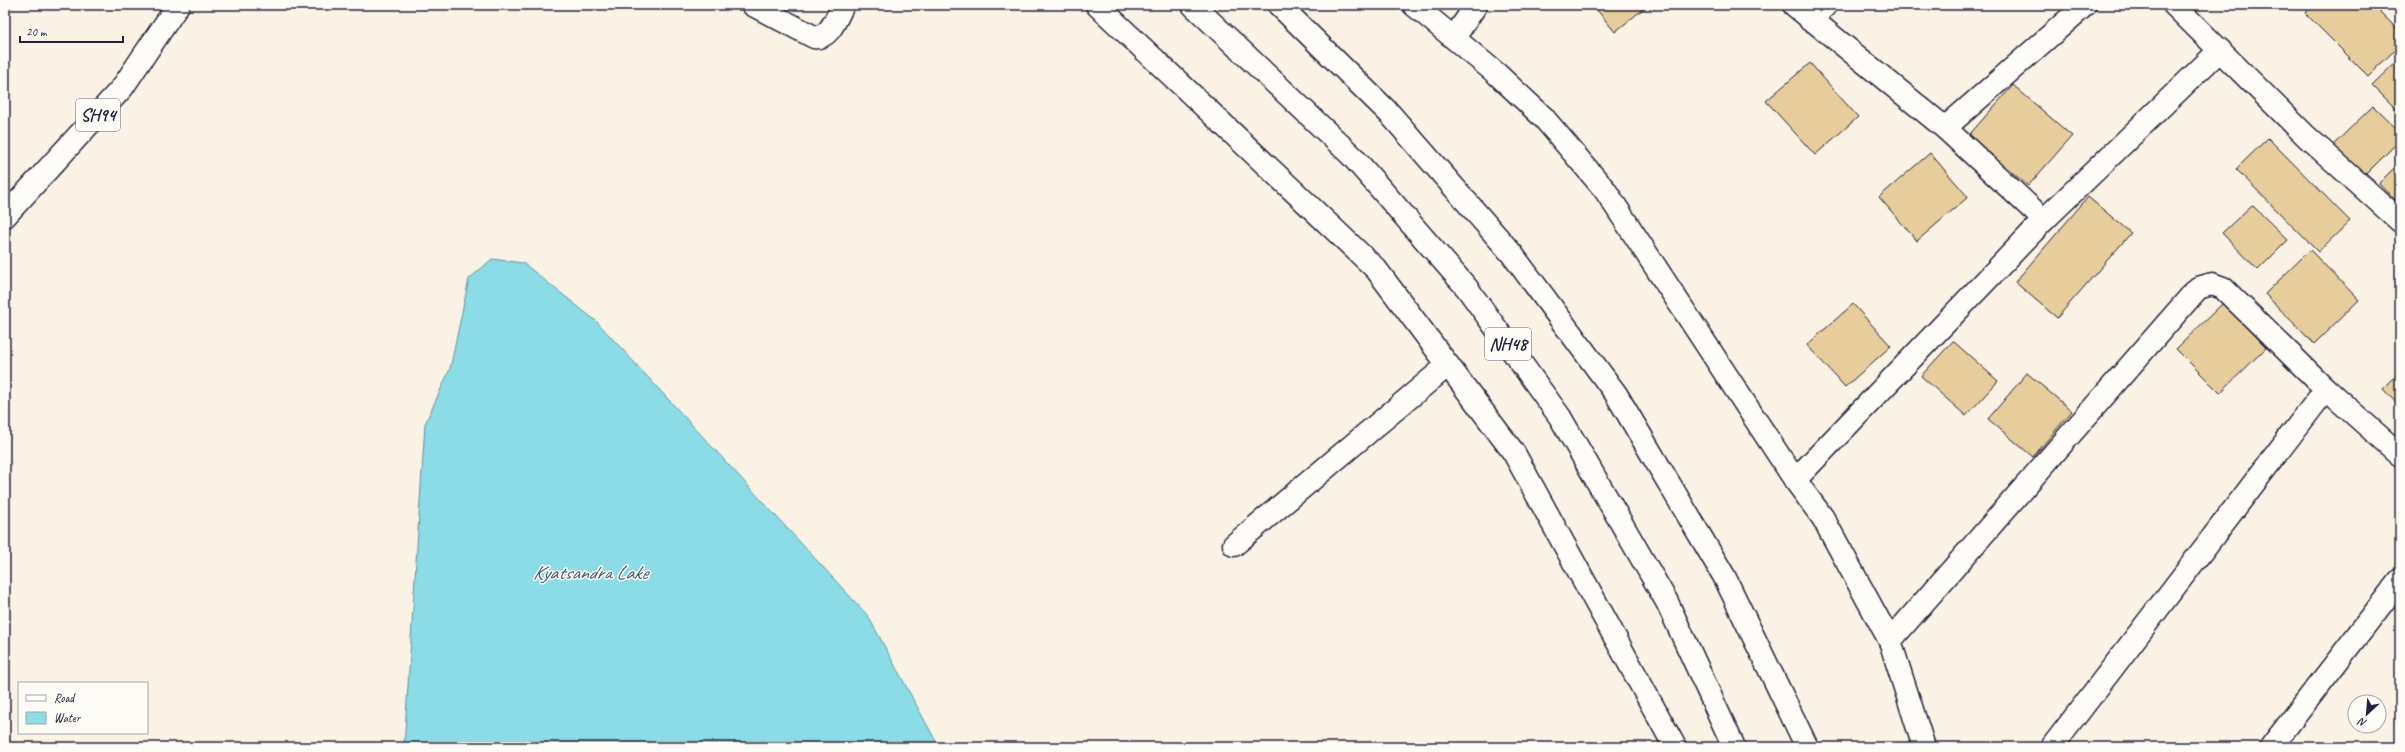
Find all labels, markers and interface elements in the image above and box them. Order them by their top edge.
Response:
scale bar [20,18,123,44]
text: 20 m [26,24,48,40]
road number: SH94 [76,99,120,131]
road number: NH48 [1485,328,1531,360]
water label: Kyatsandra Lake [533,560,651,585]
legend [18,682,148,734]
text: Road [54,690,76,706]
north arrow [2347,694,2387,734]
text: Water [54,710,82,726]
text: N [2355,714,2369,731]

